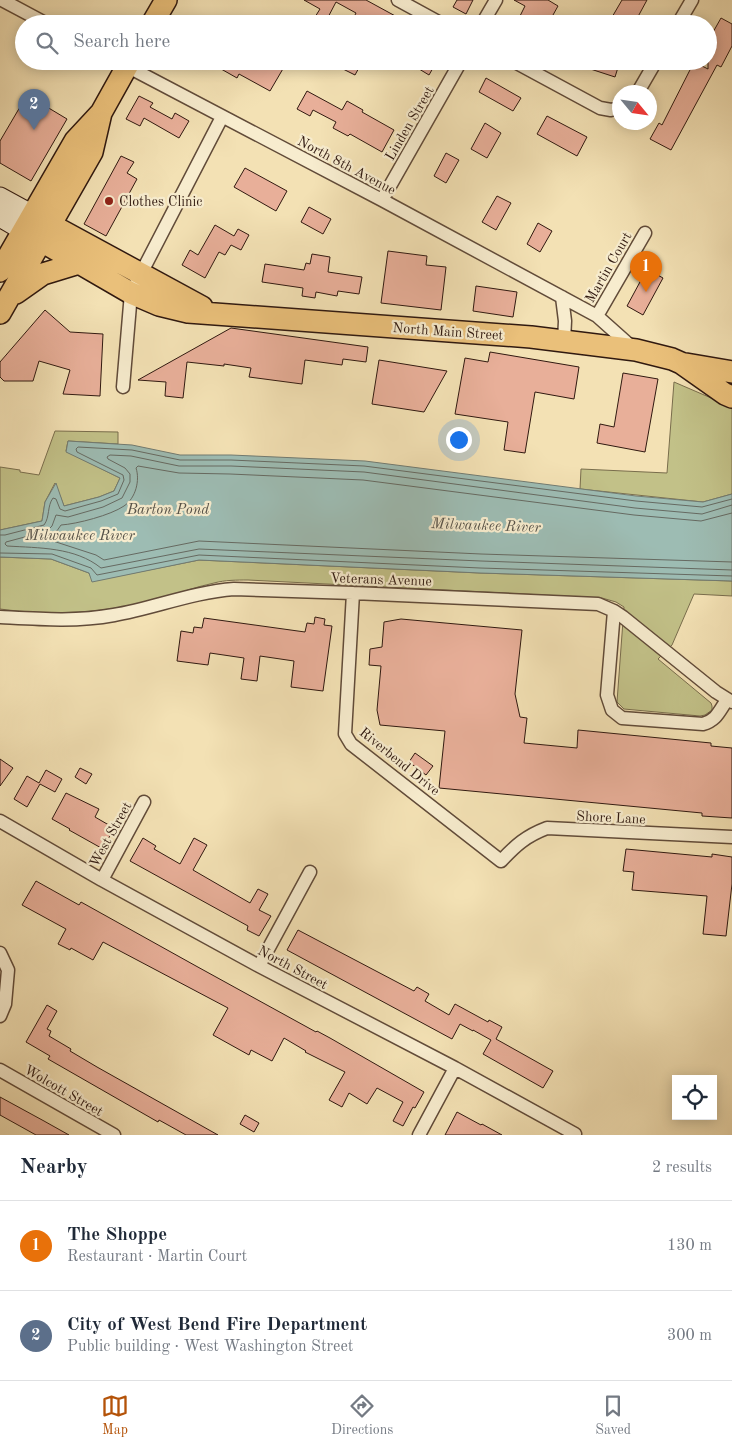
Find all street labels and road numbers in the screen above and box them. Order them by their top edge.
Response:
street label: Linden Street [383,84,437,163]
street label: North 8th Avenue [295,134,398,198]
street label: Martin Court [583,230,635,305]
street label: North Main Street [392,321,504,343]
street label: Veterans Avenue [330,571,432,589]
street label: Riverbend Drive [357,725,442,798]
street label: West Street [87,799,135,869]
street label: Shore Lane [576,809,646,827]
street label: North Street [255,944,330,992]
street label: Wolcott Street [22,1063,105,1119]

